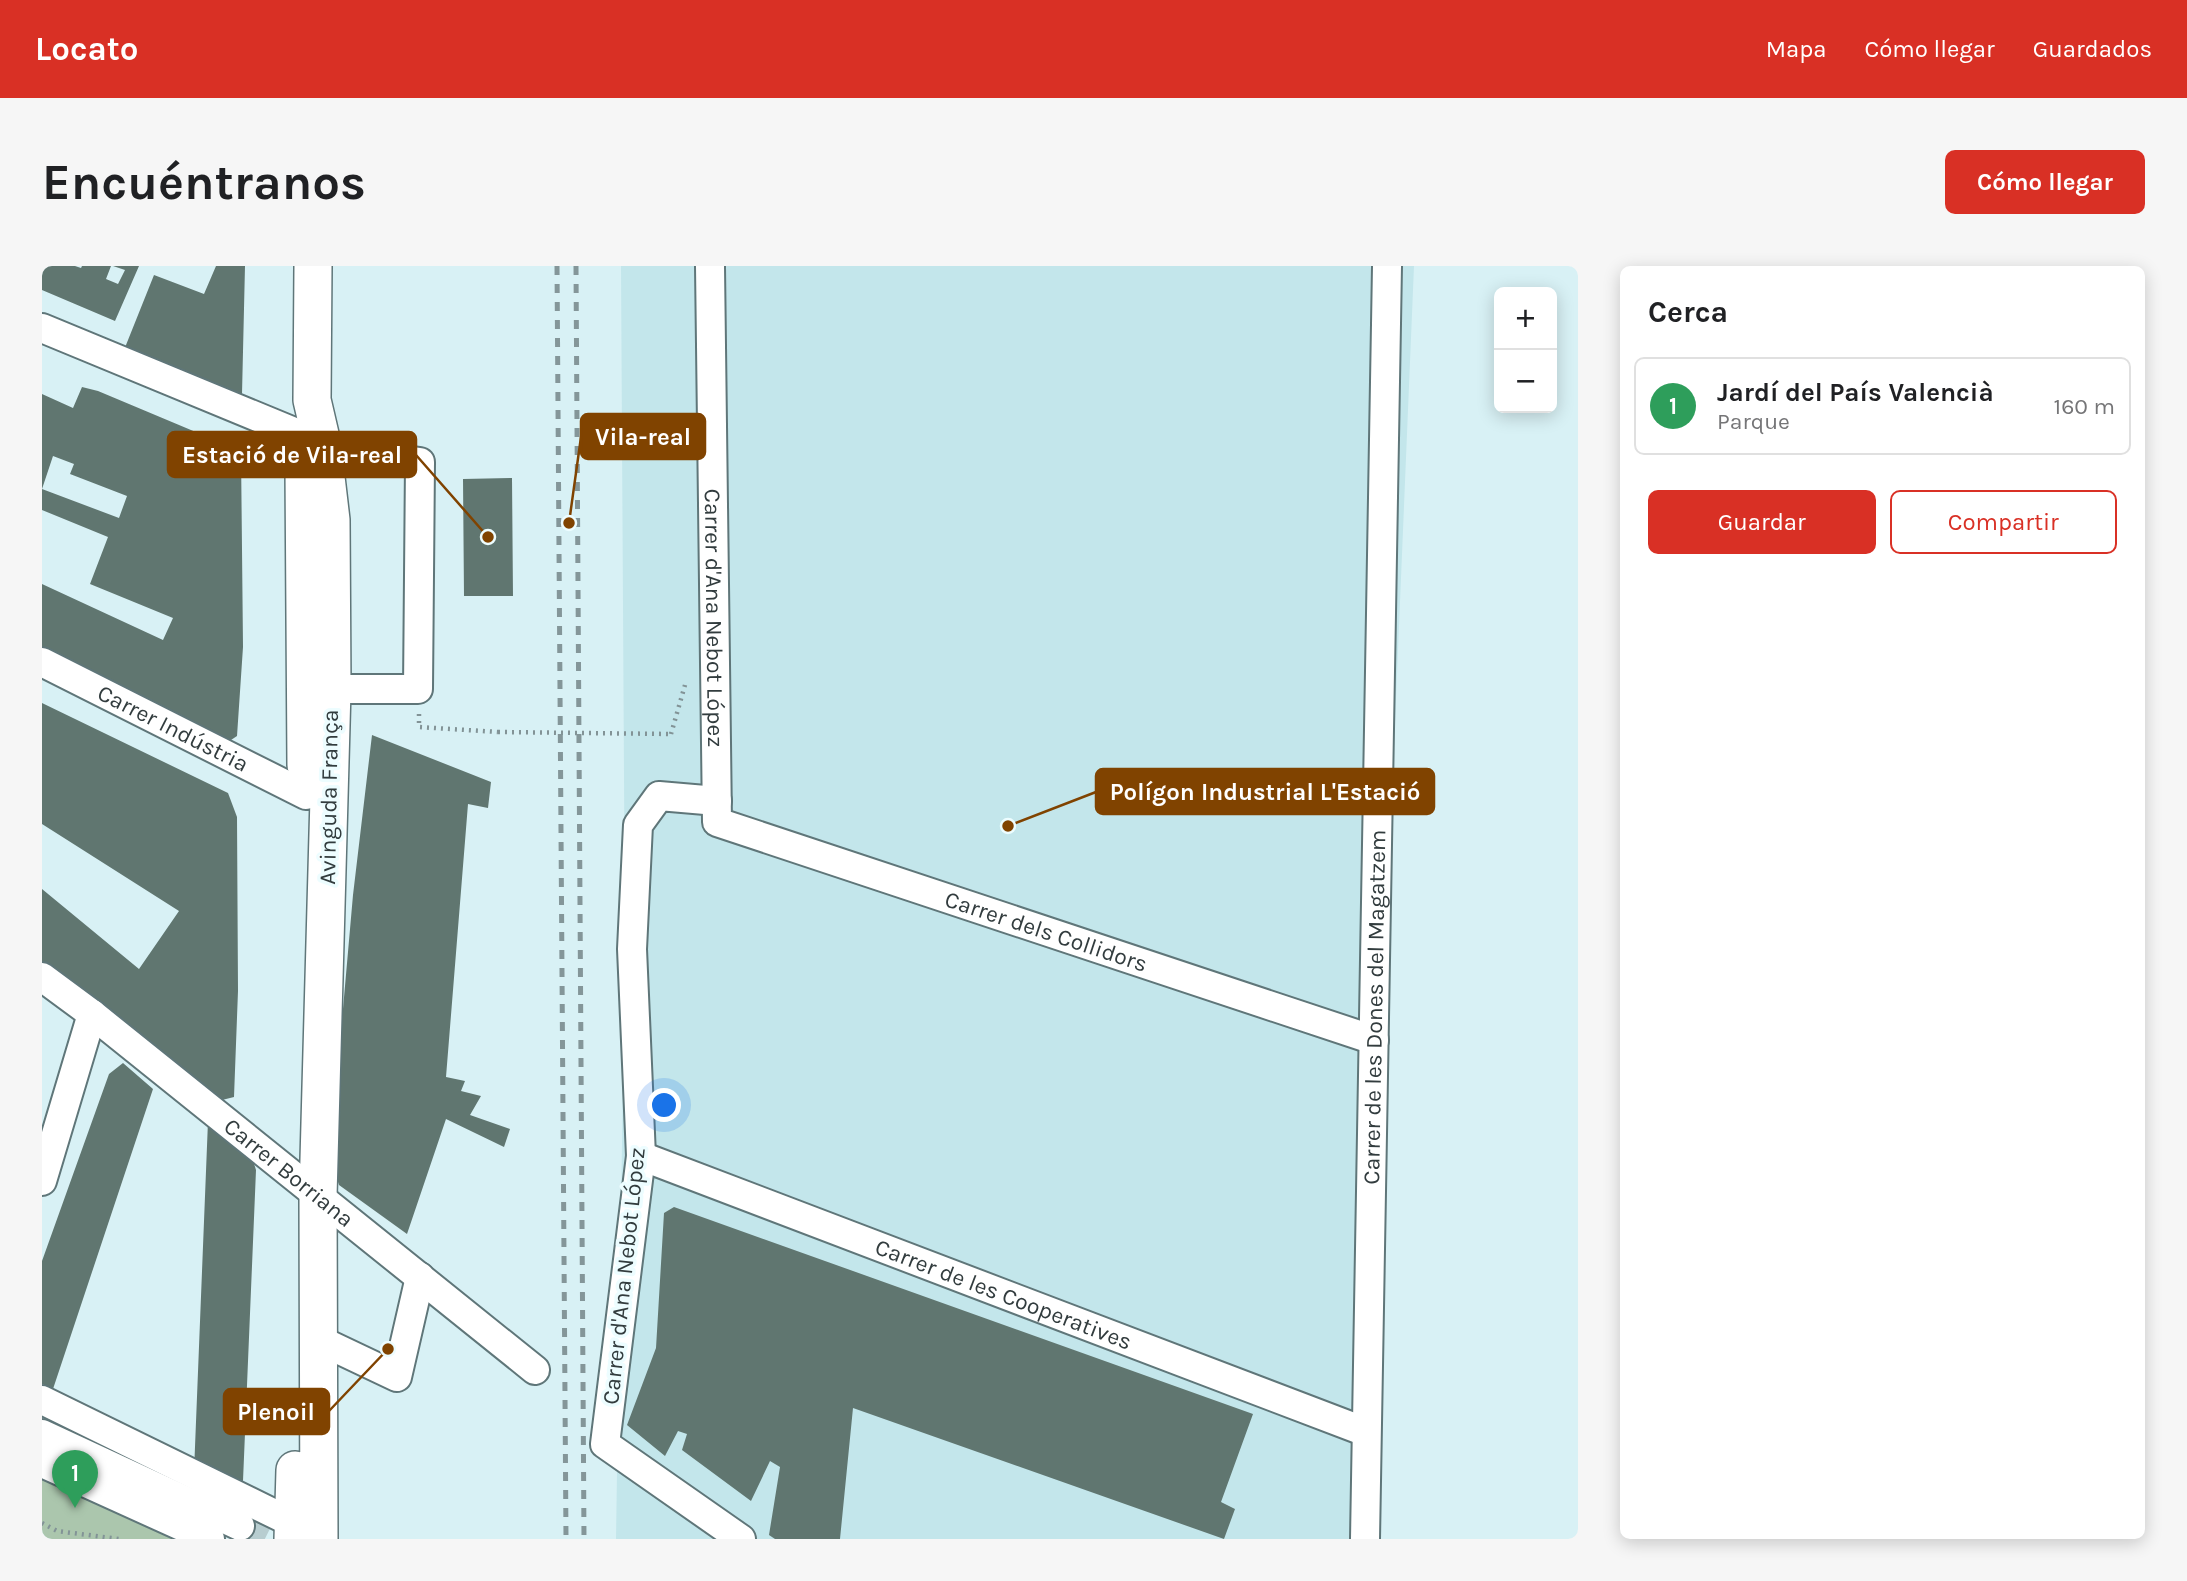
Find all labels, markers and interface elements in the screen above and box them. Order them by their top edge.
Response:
text: Locato [35,30,138,68]
text: Mapa [1766,35,1826,63]
text: Cómo llegar [1864,35,1995,63]
text: Guardados [2033,35,2152,63]
button: Cómo llegar [1945,150,2145,214]
text: Encuéntranos [42,154,366,211]
map controls [1494,287,1557,413]
button: + [1494,287,1557,350]
text: Cerca [1648,294,1728,330]
button: − [1494,350,1557,413]
text: Jardí del País Valencià [1717,377,1994,408]
text: 1 [1669,393,1677,420]
text: 160 m [2054,393,2115,420]
text: Parque [1717,408,1790,435]
callout: Vila-real [581,414,705,459]
text: Vila-real [595,423,691,451]
callout: Estació de Vila-real [168,432,416,477]
text: Estació de Vila-real [182,441,402,469]
street label: Carrer d'Ana Nebot López [699,489,730,747]
button: Guardar [1648,490,1876,554]
button: Compartir [1890,490,2117,554]
street label: Carrer Indústria [93,679,253,777]
street label: Avinguda França [314,709,344,885]
callout: Polígon Industrial L'Estació [1096,769,1434,814]
text: Polígon Industrial L'Estació [1110,778,1420,806]
street label: Carrer de les Dones del Magatzem [1358,829,1391,1185]
street label: Carrer dels Collidors [942,885,1151,977]
your location [647,1088,681,1122]
street label: Carrer Borriana [219,1112,359,1233]
street label: Carrer d'Ana Nebot López [597,1146,651,1406]
street label: Carrer de les Cooperatives [872,1233,1136,1355]
callout: Plenoil [224,1389,329,1434]
text: Plenoil [237,1398,315,1426]
pin: 1 [52,1450,98,1508]

